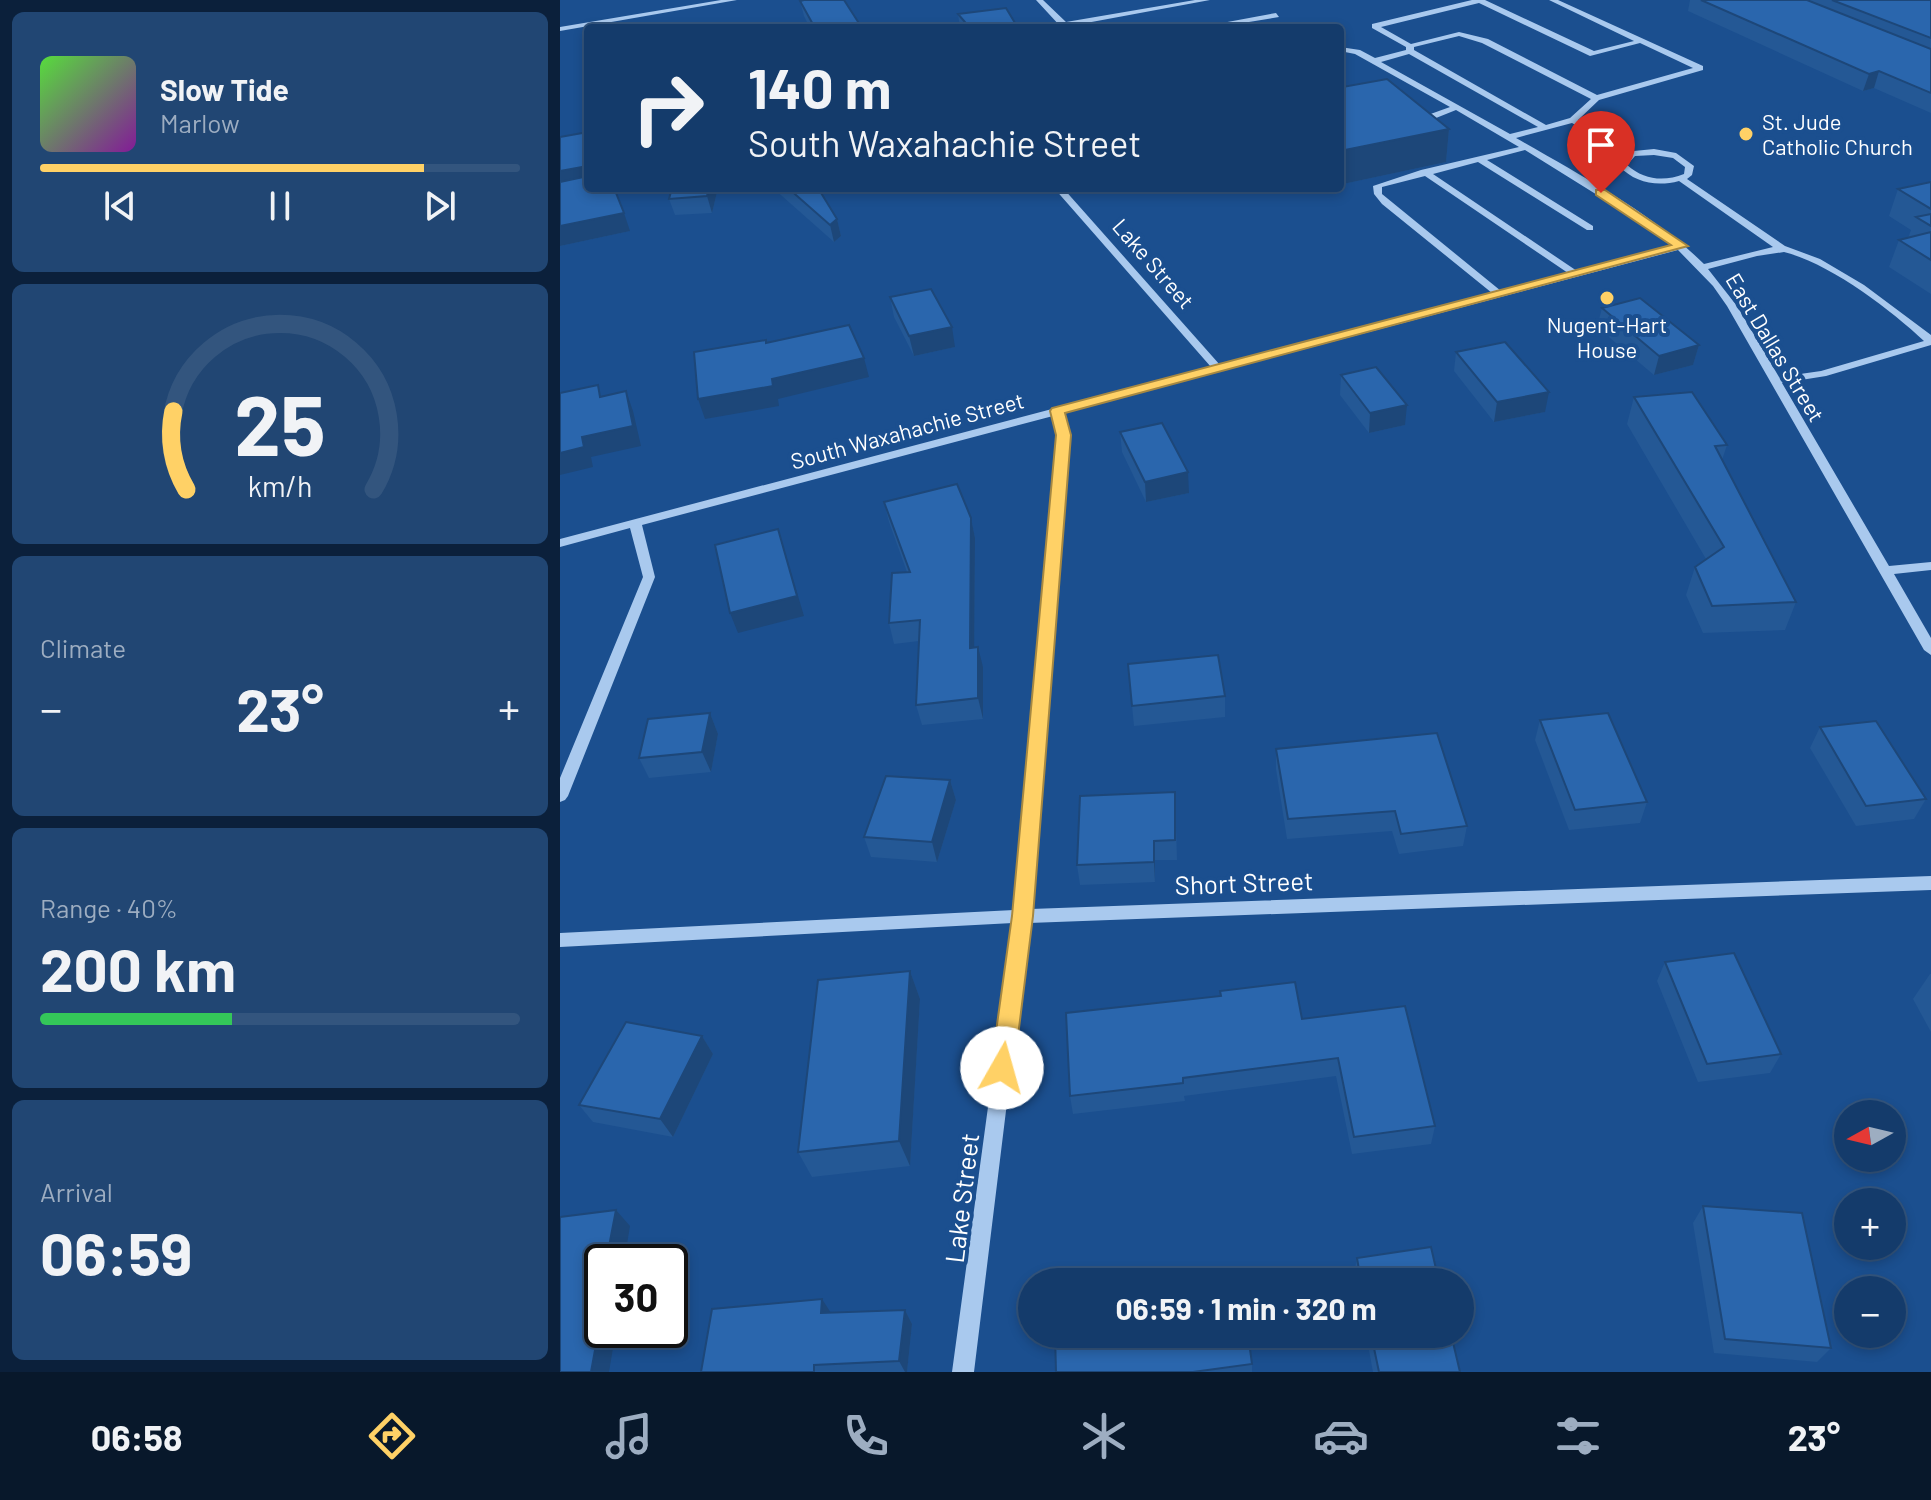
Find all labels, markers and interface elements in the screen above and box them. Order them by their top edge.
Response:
text: 140 m [748,53,892,120]
icon: right [616,56,720,160]
text: Slow Tide [160,71,289,107]
text: Marlow [160,107,240,138]
place label: St. Jude Catholic Church [1762,108,1913,159]
pin [1567,111,1635,193]
text: South Waxahachie Street [748,121,1141,164]
icon: arrive [1579,123,1623,167]
marker: St. Jude Catholic Church [1737,125,1755,143]
icon: previous [98,184,142,228]
icon: pause [258,184,302,228]
icon: next [418,184,462,228]
street label: Lake Street [1108,213,1200,313]
street label: East Dallas Street [1721,268,1831,426]
marker: Nugent-Hart House [1598,289,1616,307]
place label: Nugent-Hart House [1547,311,1667,362]
text: 25 [234,373,326,473]
street label: South Waxahachie Street [788,386,1026,474]
text: km/h [248,468,312,503]
text: Climate [40,632,126,663]
text: 23° [236,672,324,744]
text: − [40,681,62,734]
text: + [498,681,520,734]
street label: Short Street [1174,864,1314,900]
text: Range · 40% [40,892,178,923]
text: 200 km [40,932,236,1004]
position arrow [960,1026,1044,1110]
north arrow [1834,1100,1906,1172]
map controls [1834,1100,1906,1348]
street label: Lake Street [938,1131,984,1265]
text: Arrival [40,1176,113,1207]
button: + [1834,1188,1906,1260]
text: 06:59 [40,1216,192,1288]
speed limit sign: 30 [584,1244,688,1348]
button: − [1834,1276,1906,1348]
text: 06:59 · 1 min · 320 m [1115,1290,1377,1326]
icon: directions [364,1408,420,1464]
icon: music [601,1408,657,1464]
icon: phone [838,1408,894,1464]
icon: climate [1076,1408,1132,1464]
icon: car [1313,1408,1369,1464]
icon: filters [1550,1408,1606,1464]
text: 06:58 [91,1415,183,1458]
text: 23° [1788,1415,1840,1458]

